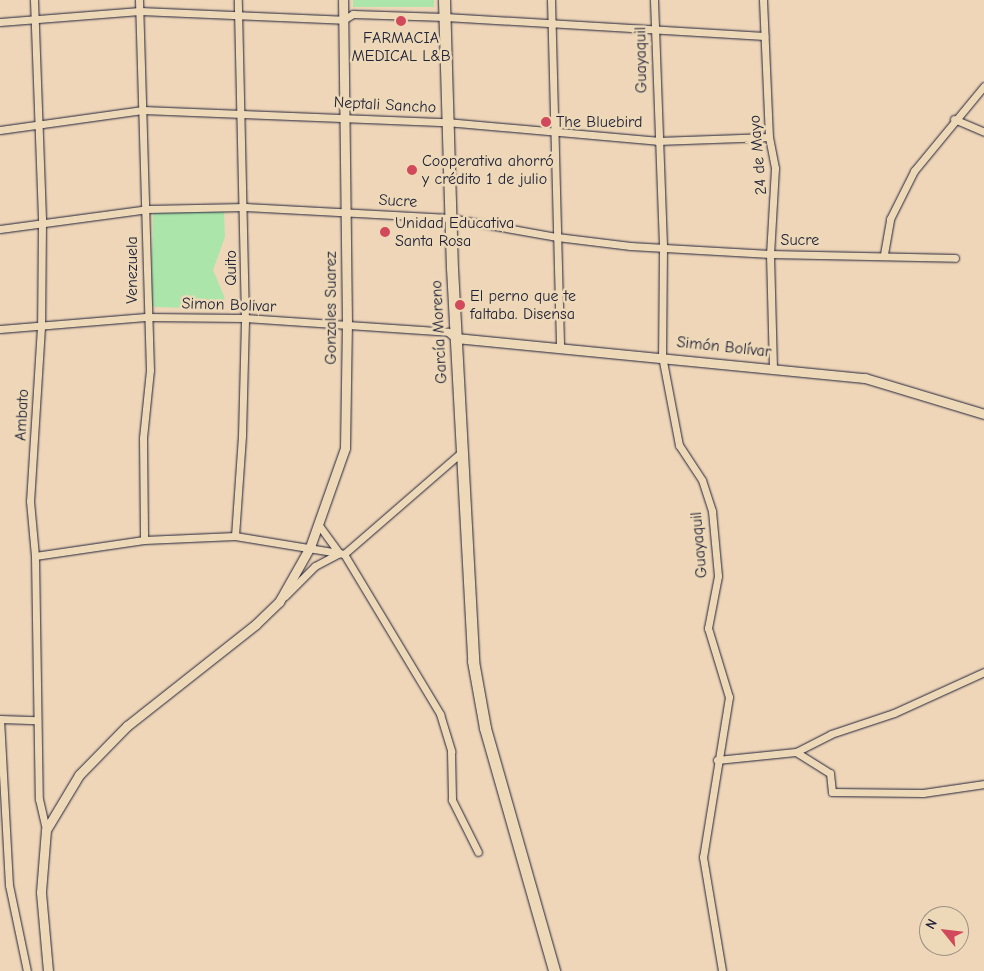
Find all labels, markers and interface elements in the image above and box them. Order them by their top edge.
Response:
marker: FARMACIA MEDICAL L&B [395,15,407,27]
street label: Guayaquil [631,27,651,93]
place label: FARMACIA MEDICAL L&B [351,28,451,66]
street label: Neptali Sancho [333,93,437,117]
place label: The Bluebird [556,112,642,132]
street label: 24 de Mayo [745,114,771,196]
marker: The Bluebird [540,116,552,128]
place label: Cooperativa ahorró y crédito 1 de julio [422,151,554,189]
marker: Cooperativa ahorró y crédito 1 de julio [406,164,418,176]
street label: Sucre [378,190,418,212]
place label: Unidad Educativa Santa Rosa [395,213,514,251]
marker: Unidad Educativa Santa Rosa [379,226,391,238]
street label: Sucre [781,230,819,250]
street label: Venezuela [122,236,142,304]
street label: Quito [221,250,241,286]
street label: Gonzales Suarez [321,251,341,365]
street label: García Moreno [427,280,451,384]
place label: El perno que te faltaba. Disensa [470,286,576,324]
street label: Simon Bolivar [181,294,277,316]
marker: El perno que te faltaba. Disensa [454,299,466,311]
street label: Simón Bolívar [676,332,772,362]
street label: Ambato [11,389,33,441]
street label: Guayaquil [687,511,711,579]
north arrow [919,906,969,956]
text: N [922,916,941,932]

